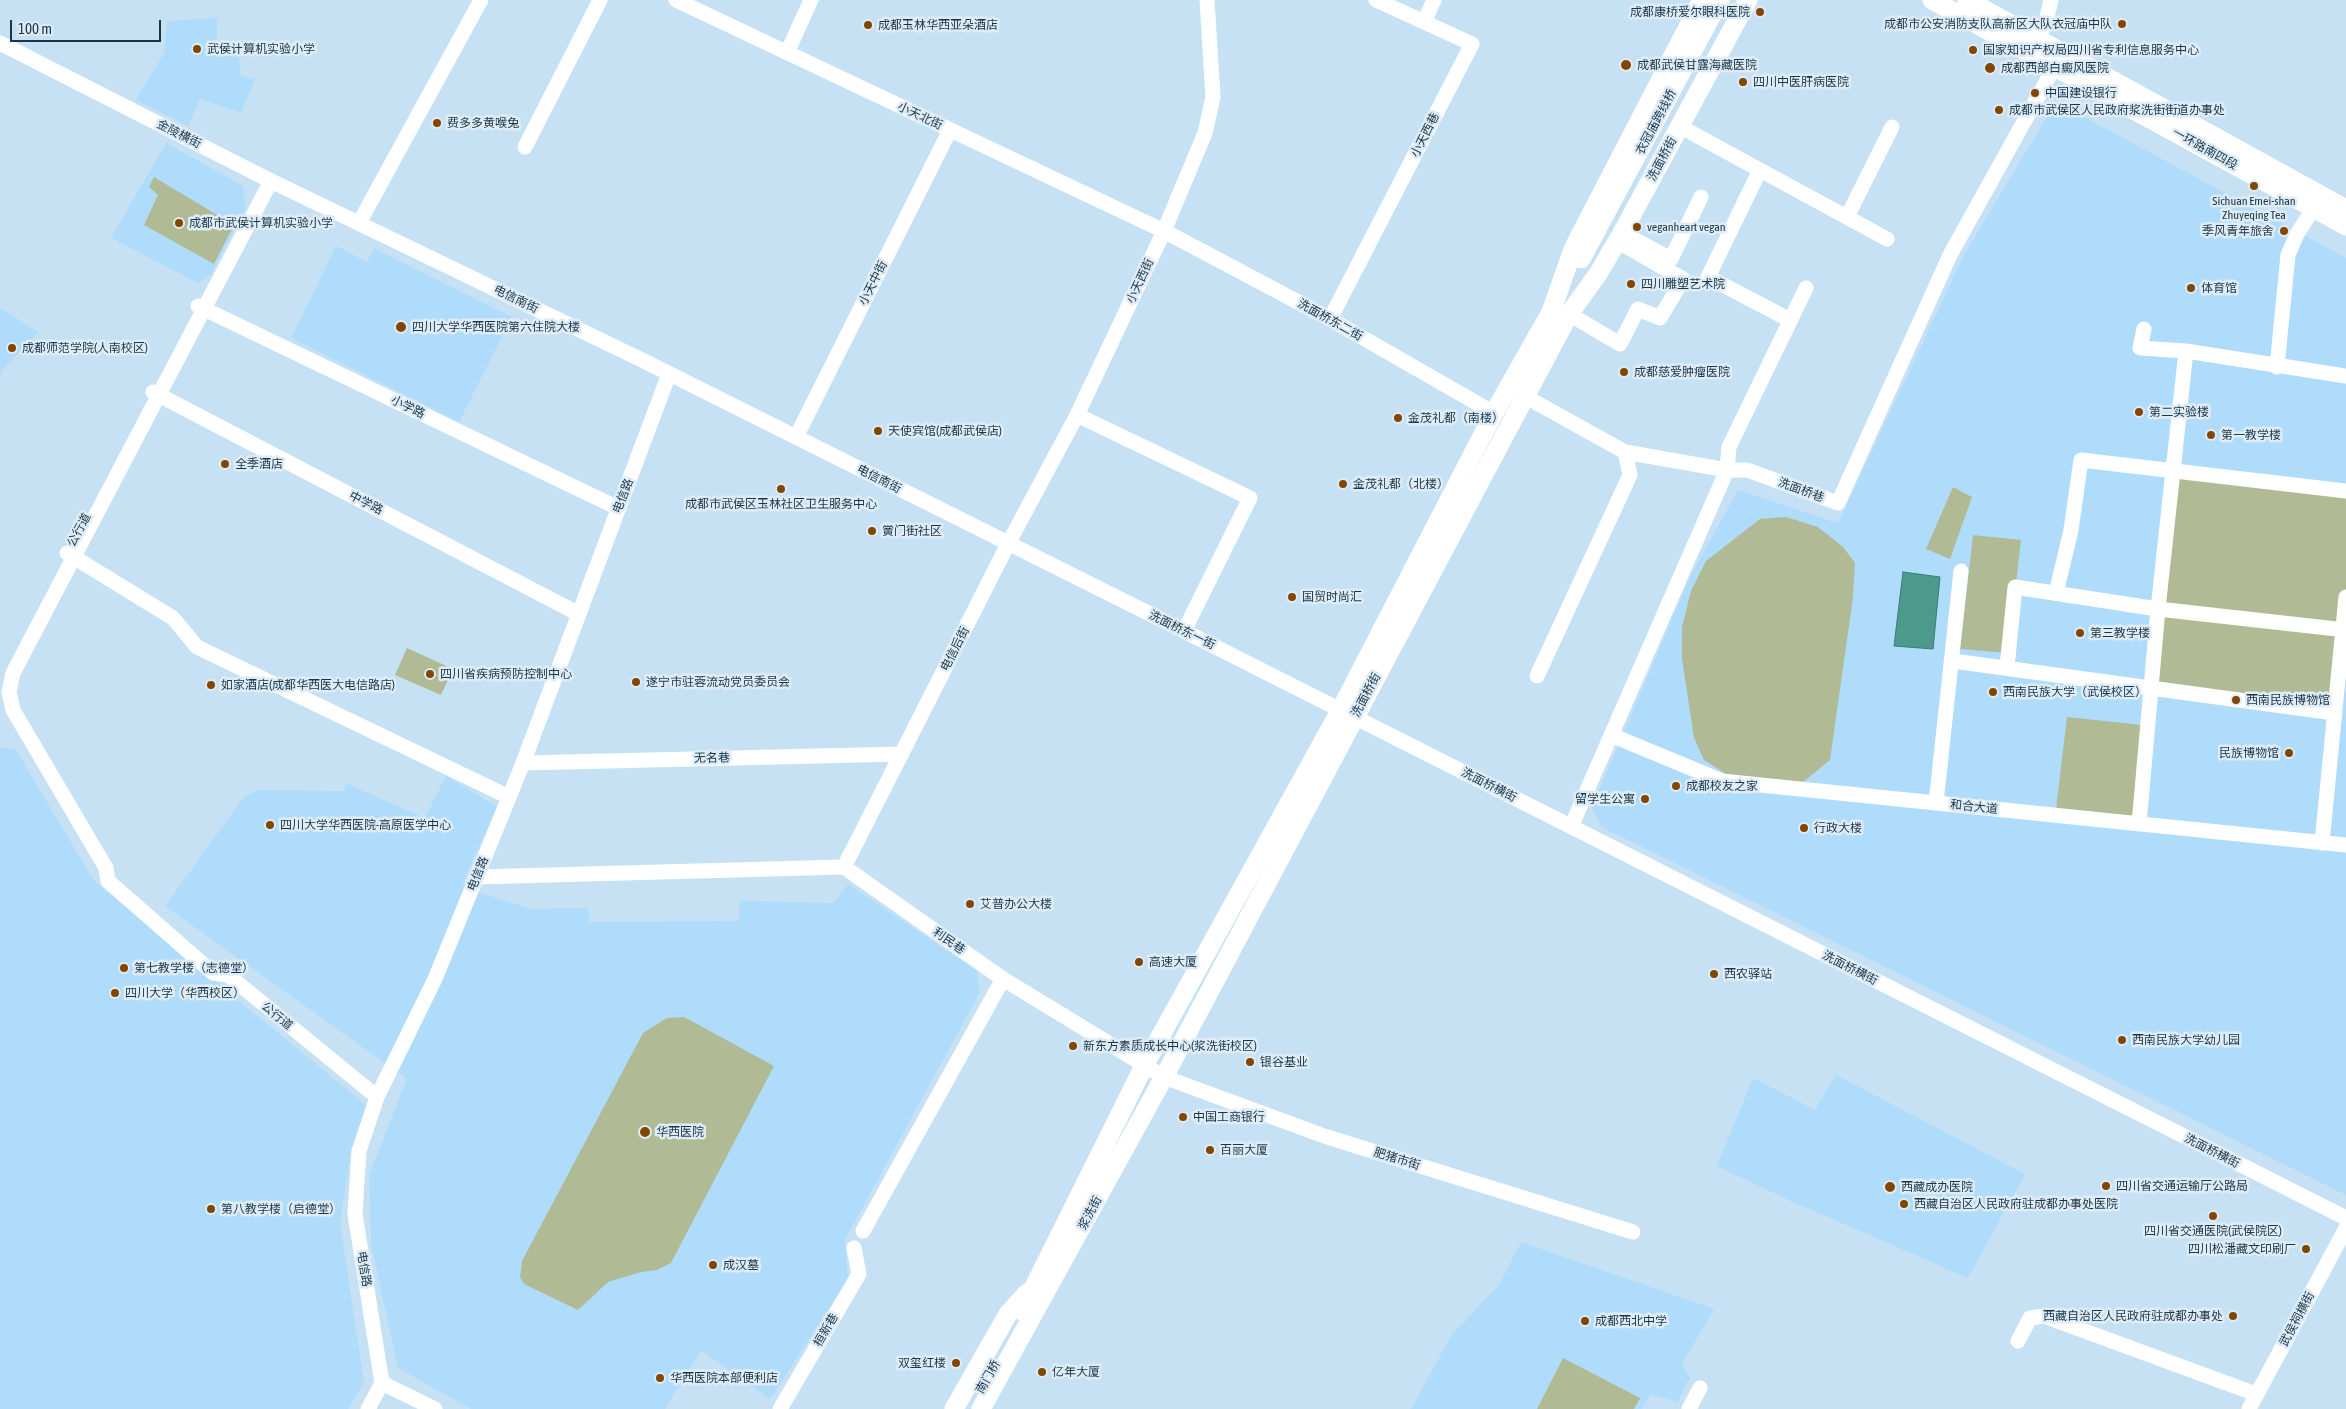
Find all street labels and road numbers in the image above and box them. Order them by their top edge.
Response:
street label: 衣冠庙跨线桥 [1633,87,1679,157]
street label: 小天北街 [895,99,945,133]
street label: 小天西巷 [1408,110,1442,160]
street label: 金陵横街 [154,117,204,151]
street label: 一环路南四段 [2170,125,2240,173]
street label: 洗面桥街 [1644,134,1680,184]
street label: 小天西街 [1123,256,1157,306]
street label: 小天中街 [856,258,890,308]
street label: 电信南街 [491,282,541,316]
street label: 洗面桥东二街 [1295,296,1365,344]
street label: 小学路 [389,393,427,421]
street label: 电信南街 [854,462,904,496]
street label: 洗面桥巷 [1776,475,1826,505]
street label: 电信路 [610,477,636,515]
street label: 中学路 [347,488,385,518]
street label: 公行道 [64,511,94,549]
street label: 洗面桥东一街 [1146,608,1218,652]
street label: 电信后街 [938,624,972,674]
street label: 洗面桥街 [1348,670,1384,720]
street label: 无名巷 [694,750,730,766]
street label: 洗面桥横街 [1459,765,1519,805]
street label: 和合大道 [1949,797,1999,817]
street label: 电信路 [465,855,491,893]
street label: 利民巷 [930,925,968,957]
street label: 洗面桥横街 [1820,948,1880,988]
street label: 公行道 [258,999,296,1033]
street label: 洗面桥横街 [2182,1131,2242,1171]
street label: 肥猪市街 [1372,1145,1422,1173]
street label: 浆洗街 [1075,1194,1105,1232]
street label: 电信路 [354,1250,374,1288]
street label: 武侯祠横街 [2277,1289,2317,1349]
street label: 桓新巷 [811,1311,841,1349]
street label: 南门桥 [973,1358,1003,1396]

